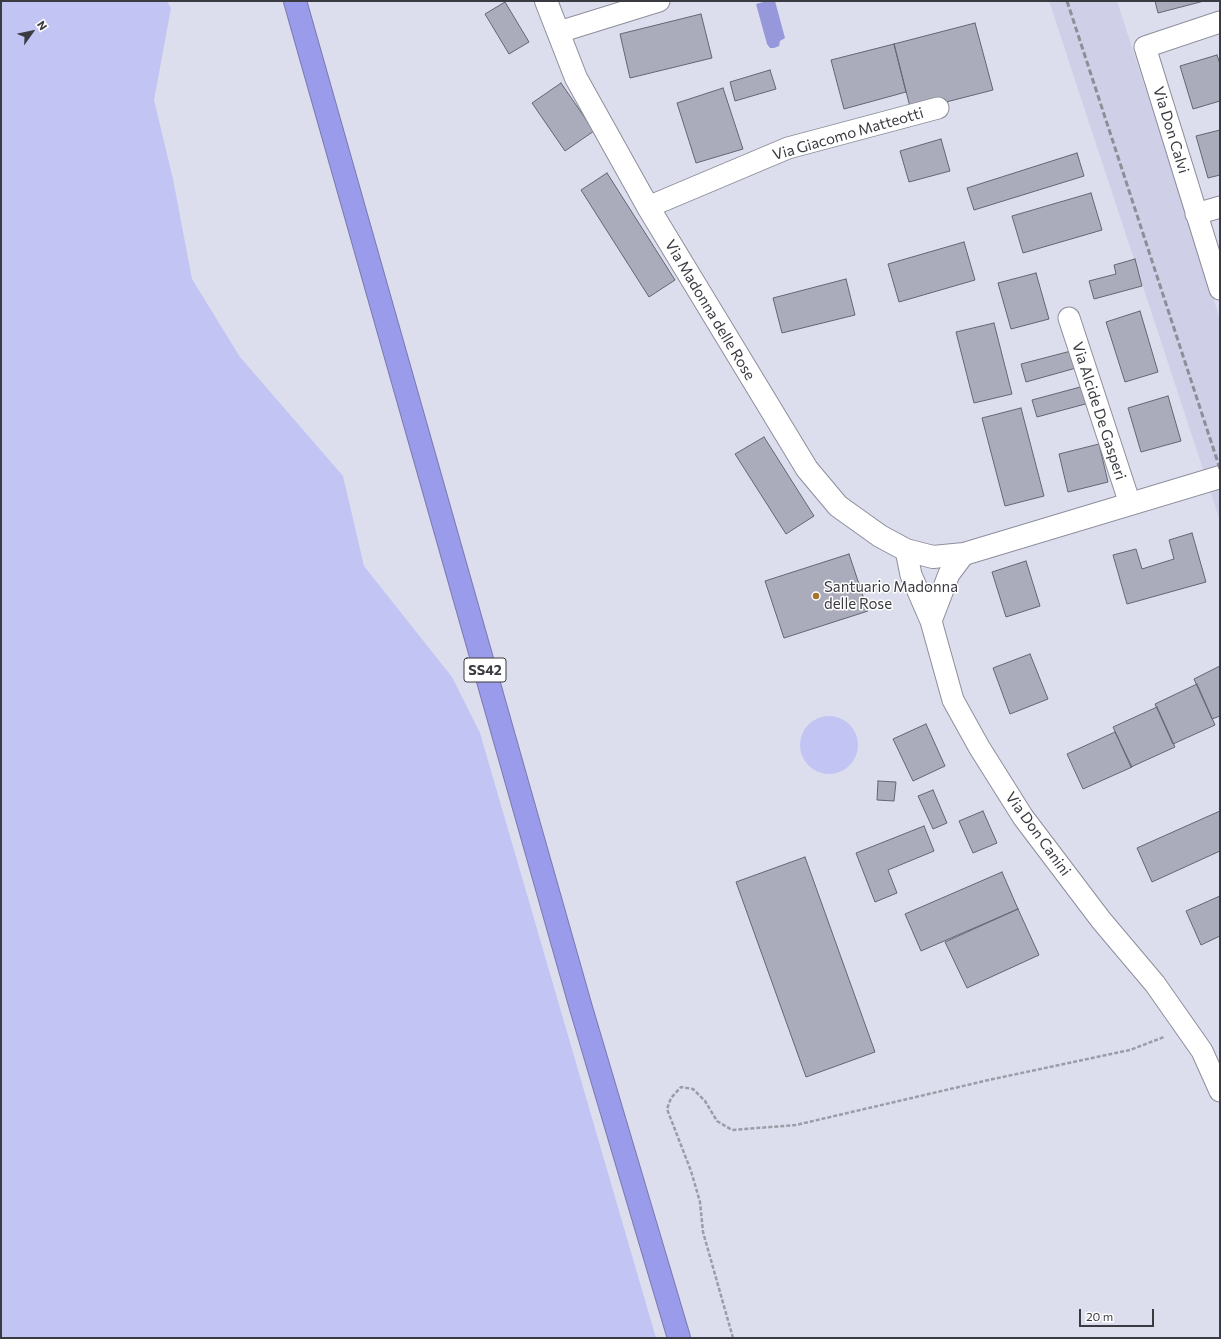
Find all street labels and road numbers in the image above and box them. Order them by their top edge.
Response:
street label: Via Don Calvi [1149,84,1193,176]
street label: Via Giacomo Matteotti [771,104,925,164]
street label: Via Madonna delle Rose [661,237,759,383]
street label: Via Alcide De Gasperi [1068,340,1130,482]
road number: SS42 [464,658,506,682]
street label: Via Don Canini [1002,789,1074,879]

